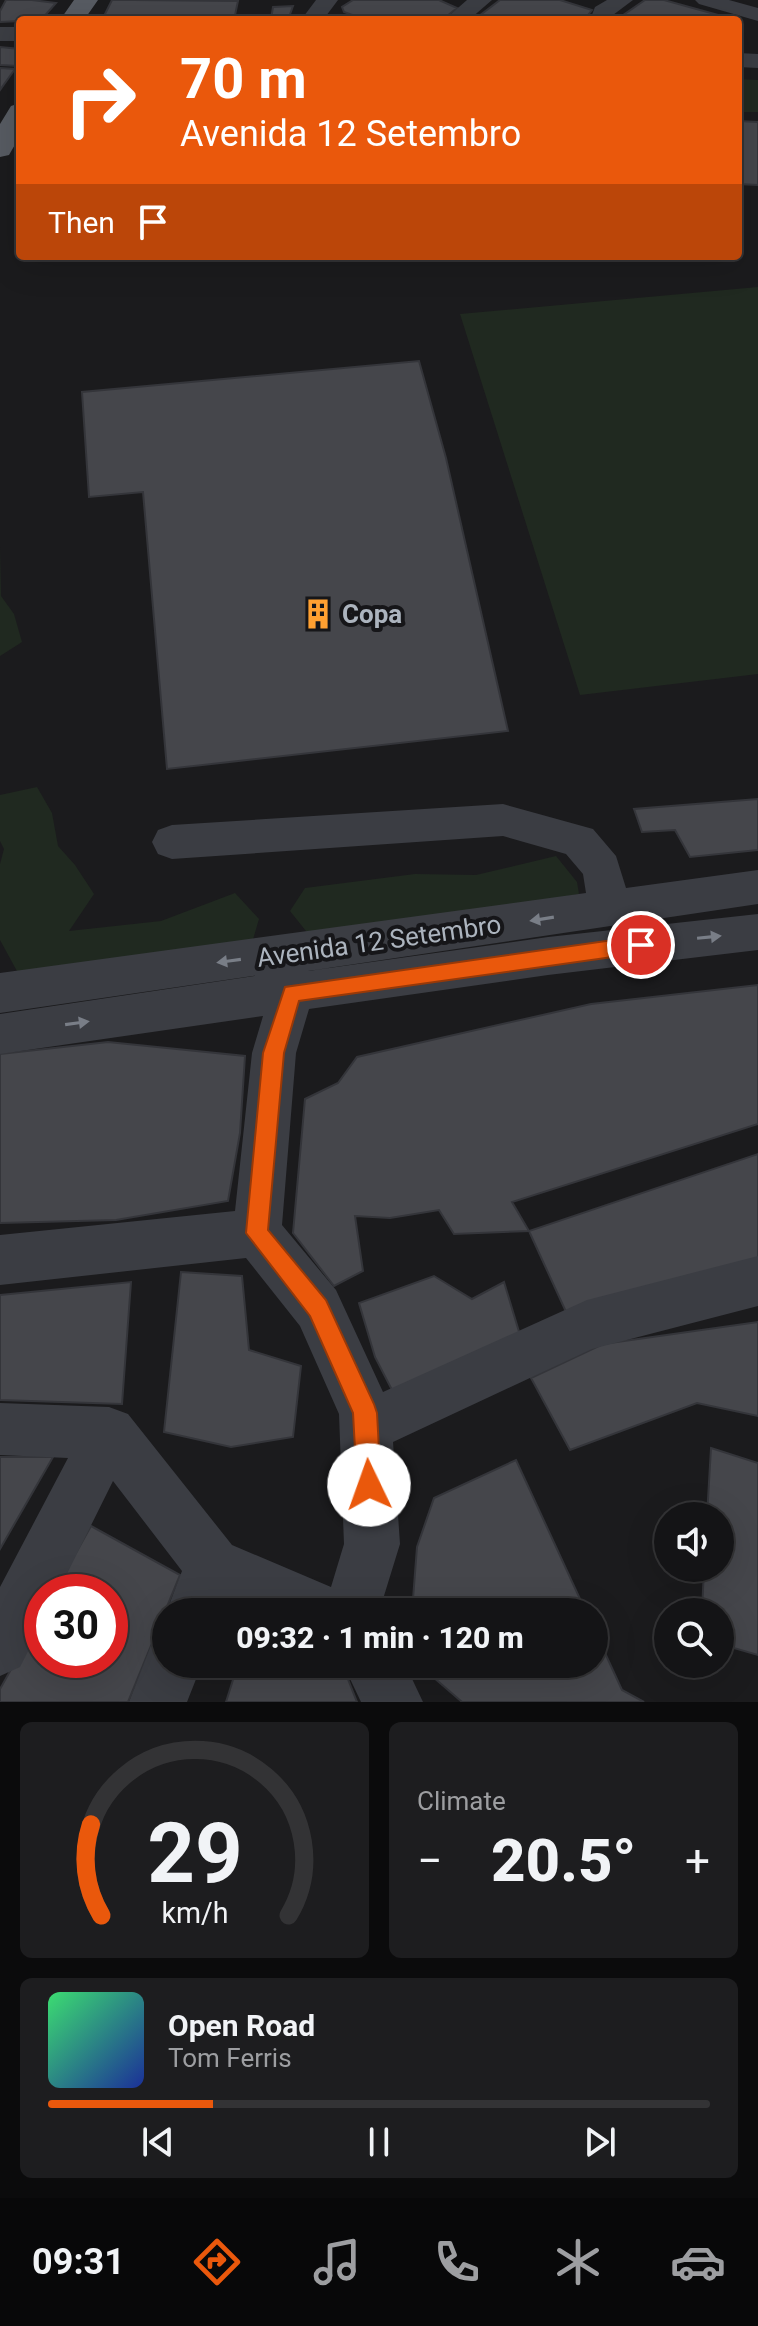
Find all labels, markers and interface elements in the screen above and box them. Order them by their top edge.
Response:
text: 70 m [180,46,307,112]
icon: right [48,48,152,152]
text: Avenida 12 Setembro [180,113,521,155]
icon: arrive [131,200,175,244]
text: Then [48,205,115,240]
building icon: Copa [301,597,335,631]
place label: Copa [342,599,402,629]
street label: Avenida 12 Setembro [255,909,503,973]
pin [607,911,675,979]
one-way arrow [530,913,555,926]
icon: arrive [619,923,663,967]
one-way arrow [697,931,722,944]
one-way arrow [216,955,241,968]
one-way arrow [65,1016,90,1029]
position arrow [327,1443,411,1527]
map controls [654,1502,734,1678]
button: sound [654,1502,734,1582]
speed limit sign: 30 [24,1574,128,1678]
button: search [654,1598,734,1678]
text: 09:32 · 1 min · 120 m [236,1620,524,1655]
text: Climate [417,1786,506,1816]
text: 29 [147,1805,242,1902]
text: 20.5° [491,1825,636,1896]
text: − [417,1835,442,1887]
text: + [685,1835,710,1887]
text: km/h [161,1896,228,1930]
text: Open Road [168,2008,315,2043]
text: Tom Ferris [168,2043,292,2073]
icon: previous [136,2120,180,2164]
icon: pause [357,2120,401,2164]
icon: next [578,2120,622,2164]
icon: directions [189,2234,245,2290]
icon: music [309,2234,365,2290]
icon: phone [429,2234,485,2290]
icon: climate [550,2234,606,2290]
icon: car [670,2234,726,2290]
text: 09:31 [32,2241,125,2283]

